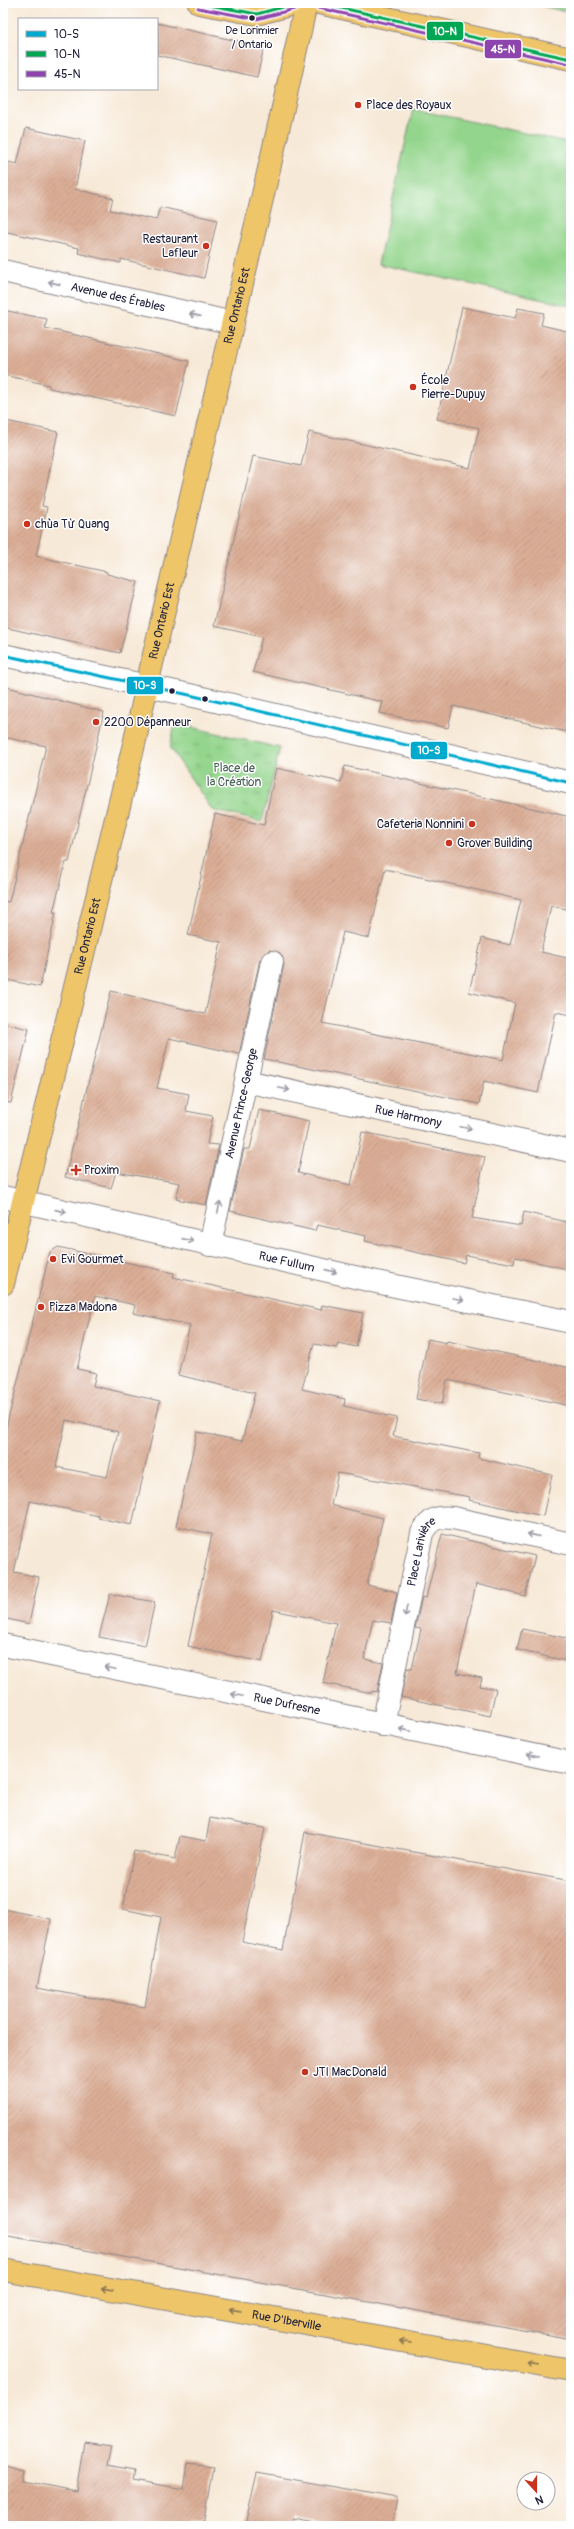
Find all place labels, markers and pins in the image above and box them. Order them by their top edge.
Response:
marker: De Lorimier / Ontario [247,13,257,23]
place label: De Lorimier / Ontario [225,24,279,51]
place label: Place des Royaux [366,98,451,113]
marker: Place des Royaux [353,100,363,110]
place label: Restaurant Lafleur [143,232,199,261]
marker: Restaurant Lafleur [201,241,211,251]
place label: École Pierre-Dupuy [421,372,485,402]
marker: École Pierre-Dupuy [408,382,418,392]
place label: chùa Từ Quang [35,517,109,532]
marker: chùa Từ Quang [22,519,32,529]
unlabelled marker [167,686,177,696]
unlabelled marker [200,694,210,704]
place label: 2200 Dépanneur [104,715,192,730]
marker: 2200 Dépanneur [91,717,101,727]
place label: Cafeteria Nonnini [377,817,464,832]
marker: Cafeteria Nonnini [467,819,477,829]
place label: Grover Building [457,836,532,851]
marker: Grover Building [444,838,454,848]
place label: Proxim [84,1163,120,1178]
marker: Proxim [71,1165,81,1175]
place label: Evi Gourmet [61,1252,124,1267]
marker: Evi Gourmet [48,1254,58,1264]
place label: Pizza Madona [49,1300,117,1315]
marker: Pizza Madona [36,1302,46,1312]
place label: JTI MacDonald [313,2065,387,2080]
marker: JTI MacDonald [300,2067,310,2077]

